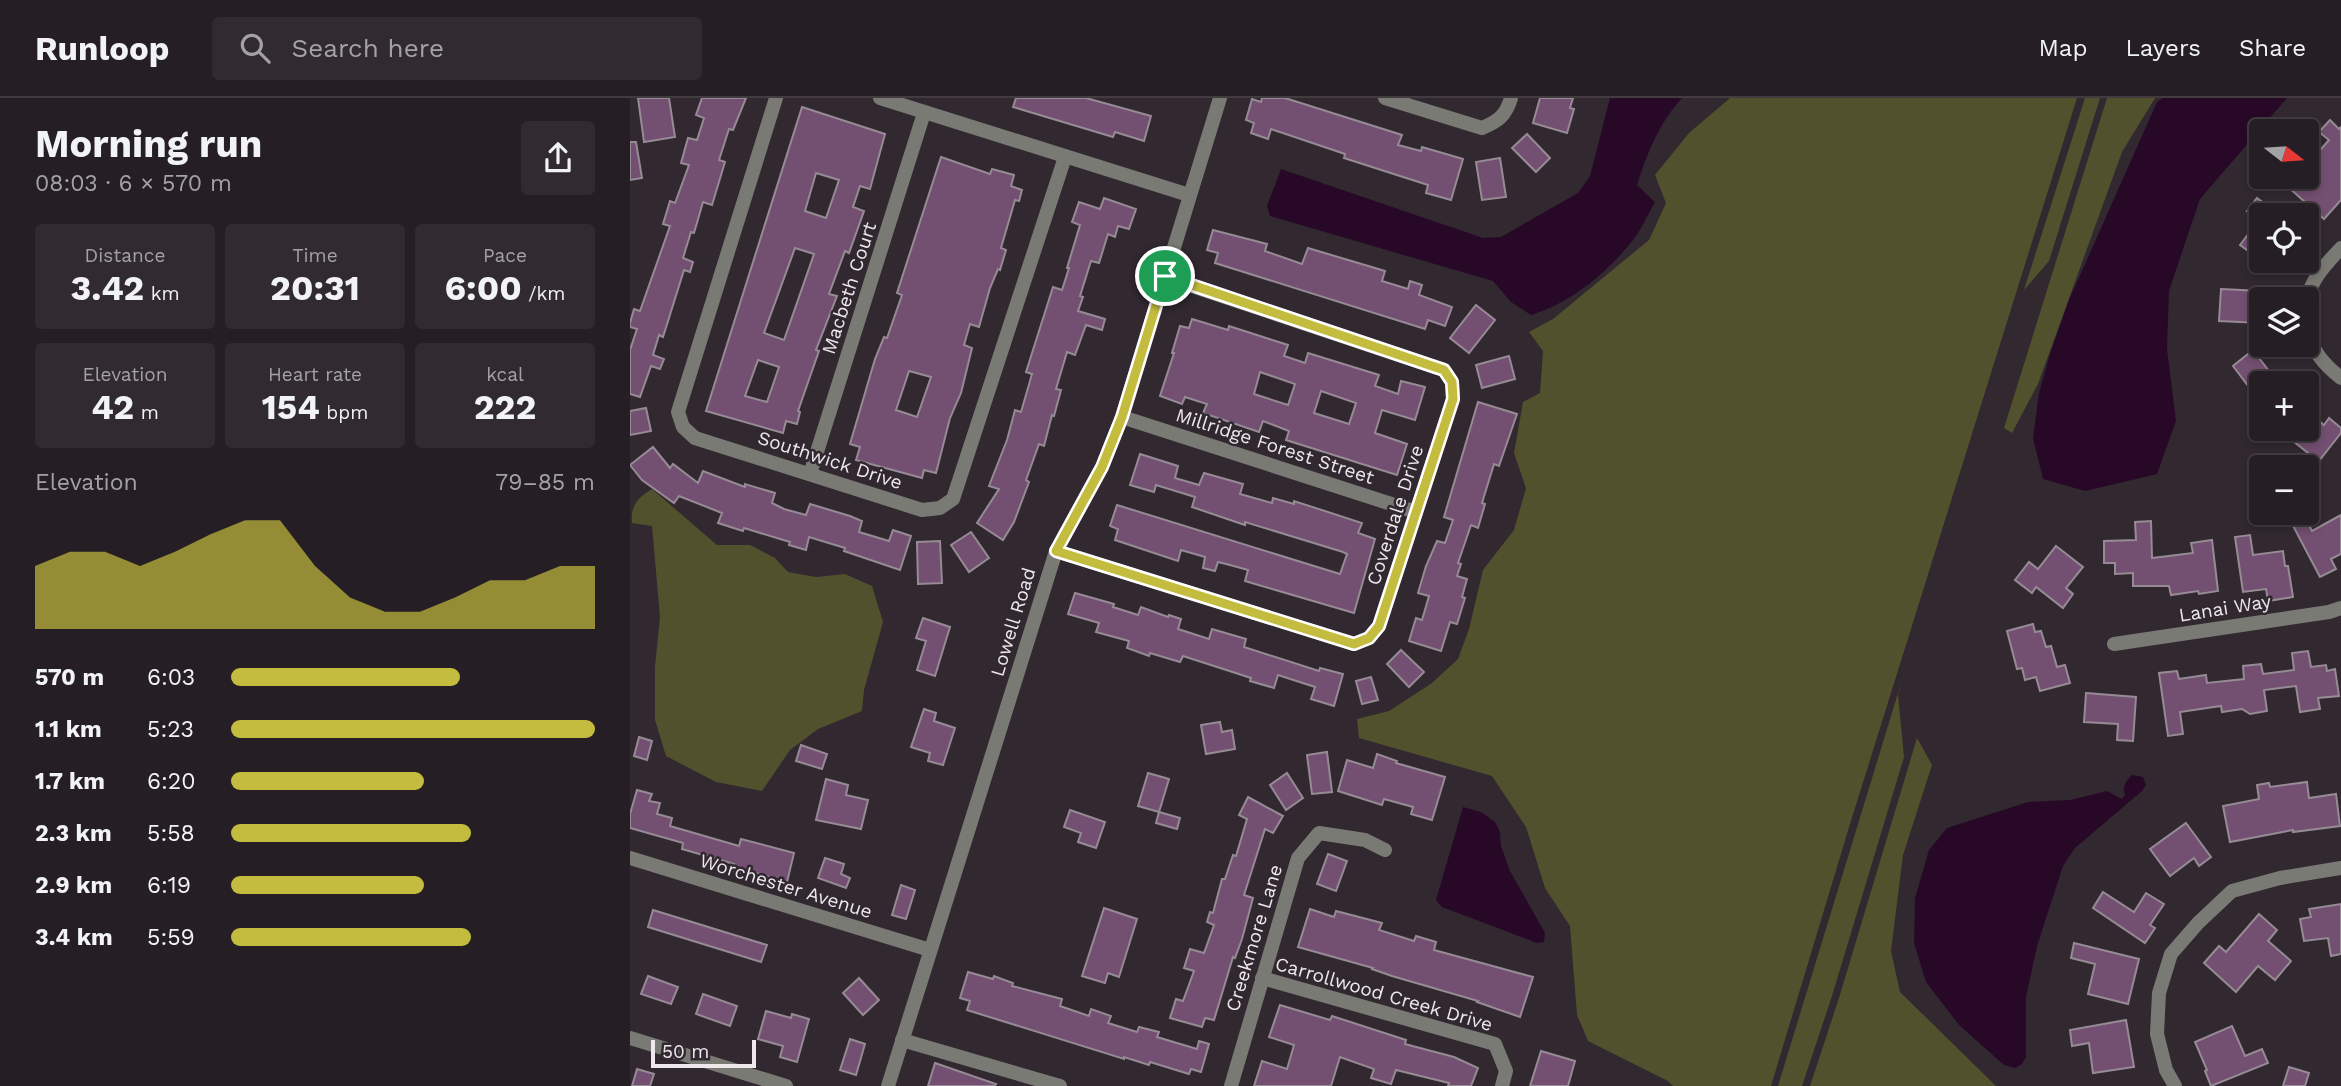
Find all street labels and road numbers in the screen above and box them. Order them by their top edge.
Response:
street label: Macbeth Court [817,219,881,357]
street label: Millridge Forest Street [1173,403,1377,489]
street label: Southwick Drive [755,426,905,494]
street label: Coverdale Drive [1362,442,1428,588]
street label: Lowell Road [986,565,1040,679]
street label: Lanai Way [2177,589,2273,627]
street label: Worchester Avenue [697,849,875,923]
street label: Creekmore Lane [1221,862,1287,1014]
street label: Carrollwood Creek Drive [1273,952,1495,1036]

